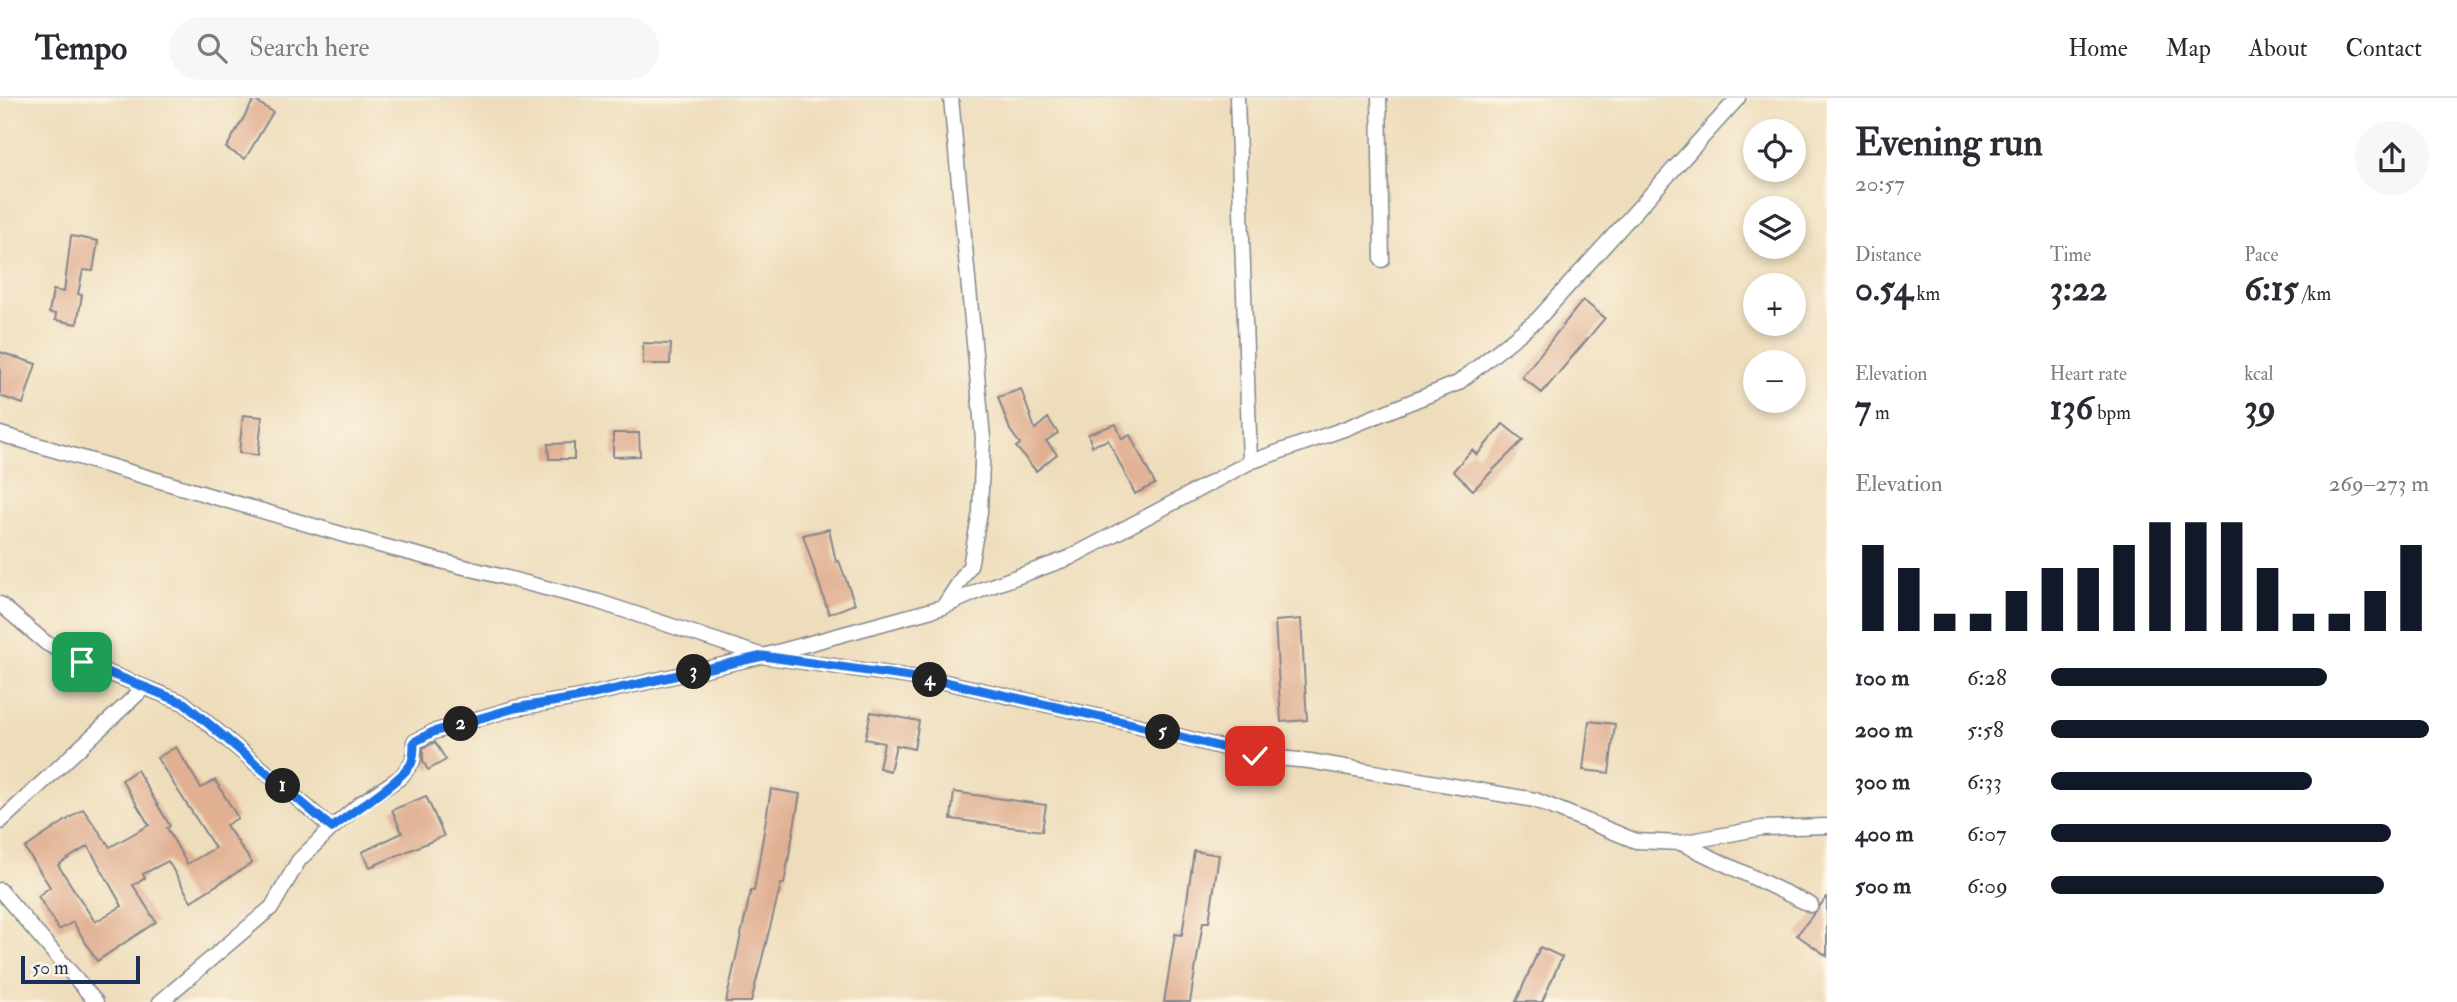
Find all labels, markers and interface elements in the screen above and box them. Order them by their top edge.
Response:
search box [169,17,659,80]
text: Tempo [35,28,127,69]
icon: search [193,29,231,67]
text: Search here [249,32,369,64]
text: Home [2068,33,2128,64]
text: Map [2166,33,2211,64]
text: About [2249,33,2308,64]
text: Contact [2346,33,2422,64]
map controls [1743,119,1806,413]
button: locate [1743,119,1806,182]
text: Evening run [1855,119,2043,167]
button: share [2355,121,2429,195]
text: 20:57 [1855,169,1905,198]
button: layers [1743,196,1806,259]
text: Distance [1855,243,1921,267]
text: Time [2050,243,2091,267]
text: Pace [2244,243,2278,267]
text: 0.54 [1855,267,1913,311]
text: 3:22 [2050,267,2107,311]
text: 6:15 [2244,267,2298,311]
button: + [1743,273,1806,336]
text: km [1913,282,1940,306]
text: /km [2298,282,2331,306]
button: − [1743,350,1806,413]
text: Elevation [1855,362,1927,386]
text: Heart rate [2050,362,2127,386]
text: kcal [2244,362,2273,386]
text: 7 [1855,386,1871,430]
text: 136 [2050,386,2093,430]
text: 39 [2244,386,2276,430]
text: m [1871,401,1890,425]
text: bpm [2093,401,2131,425]
text: Elevation [1855,469,1943,498]
text: 269–273 m [2329,469,2429,498]
pin [52,632,112,692]
icon: arrive [63,643,101,681]
pin: 3 [676,654,712,690]
text: 3 [690,659,697,683]
pin: 4 [912,662,948,698]
text: 100 m [1855,663,1909,692]
text: 6:28 [1967,663,2007,692]
text: 4 [924,667,935,691]
pin: 2 [444,706,478,742]
text: 2 [456,711,465,735]
pin: 5 [1146,714,1180,750]
text: 200 m [1855,715,1913,744]
text: 5:58 [1967,715,2004,744]
text: 5 [1158,719,1167,743]
pin [1225,726,1285,786]
icon: check [1236,737,1274,775]
text: 300 m [1855,767,1910,796]
text: 6:33 [1967,767,2002,796]
pin: 1 [266,768,300,804]
text: 1 [279,773,286,797]
text: 400 m [1855,819,1914,848]
text: 6:07 [1967,819,2007,848]
text: 500 m [1855,871,1911,900]
text: 6:09 [1967,871,2008,900]
scale bar [21,953,140,985]
text: 50 m [32,956,69,980]

